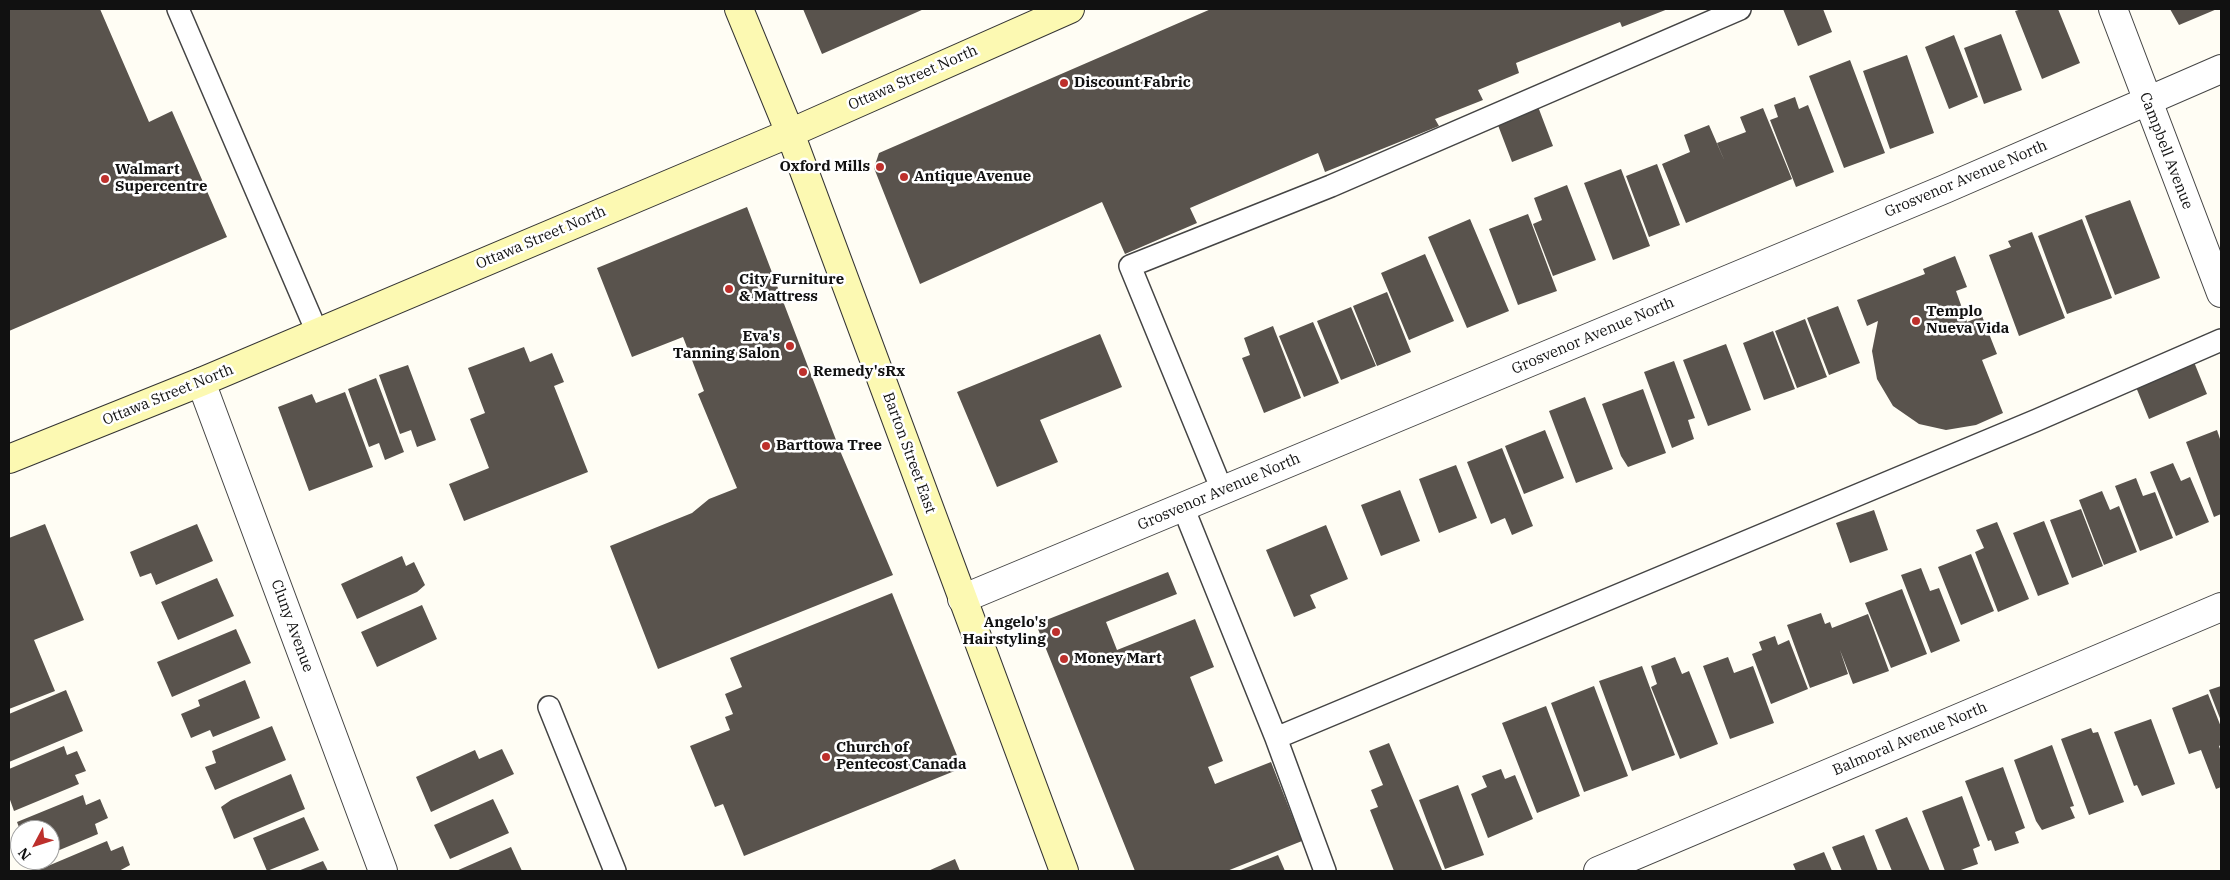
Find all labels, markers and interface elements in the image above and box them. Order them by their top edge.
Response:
street label: Ottawa Street North [846,41,980,115]
place label: Discount Fabric [1074,74,1191,92]
marker: Discount Fabric [1058,77,1070,89]
street label: Campbell Avenue [2135,90,2197,212]
street label: Grosvenor Avenue North [1882,137,2050,221]
place label: Oxford Mills [779,158,870,176]
place label: Walmart Supercentre [115,161,207,196]
marker: Oxford Mills [874,161,886,173]
place label: Antique Avenue [914,168,1031,186]
marker: Antique Avenue [898,171,910,183]
marker: Walmart Supercentre [99,173,111,185]
street label: Ottawa Street North [473,202,609,274]
place label: City Furniture & Mattress [739,271,844,306]
marker: City Furniture & Mattress [723,283,735,295]
street label: Grosvenor Avenue North [1509,294,1677,378]
place label: Templo Nueva Vida [1926,303,2009,338]
marker: Templo Nueva Vida [1910,315,1922,327]
place label: Eva's Tanning Salon [673,328,780,363]
marker: Eva's Tanning Salon [784,340,796,352]
street label: Ottawa Street North [100,361,236,429]
place label: Remedy'sRx [813,363,905,381]
marker: Remedy'sRx [797,366,809,378]
street label: Barton Street East [879,390,939,516]
place label: Barttowa Tree [776,437,882,455]
marker: Barttowa Tree [760,440,772,452]
street label: Grosvenor Avenue North [1135,450,1303,534]
street label: Cluny Avenue [267,577,317,675]
place label: Angelo's Hairstyling [963,614,1046,649]
marker: Angelo's Hairstyling [1050,626,1062,638]
place label: Money Mart [1074,650,1162,668]
marker: Money Mart [1058,653,1070,665]
street label: Balmoral Avenue North [1830,698,1990,780]
place label: Church of Pentecost Canada [836,739,967,774]
marker: Church of Pentecost Canada [820,751,832,763]
north arrow [10,820,60,870]
text: N [14,844,35,864]

